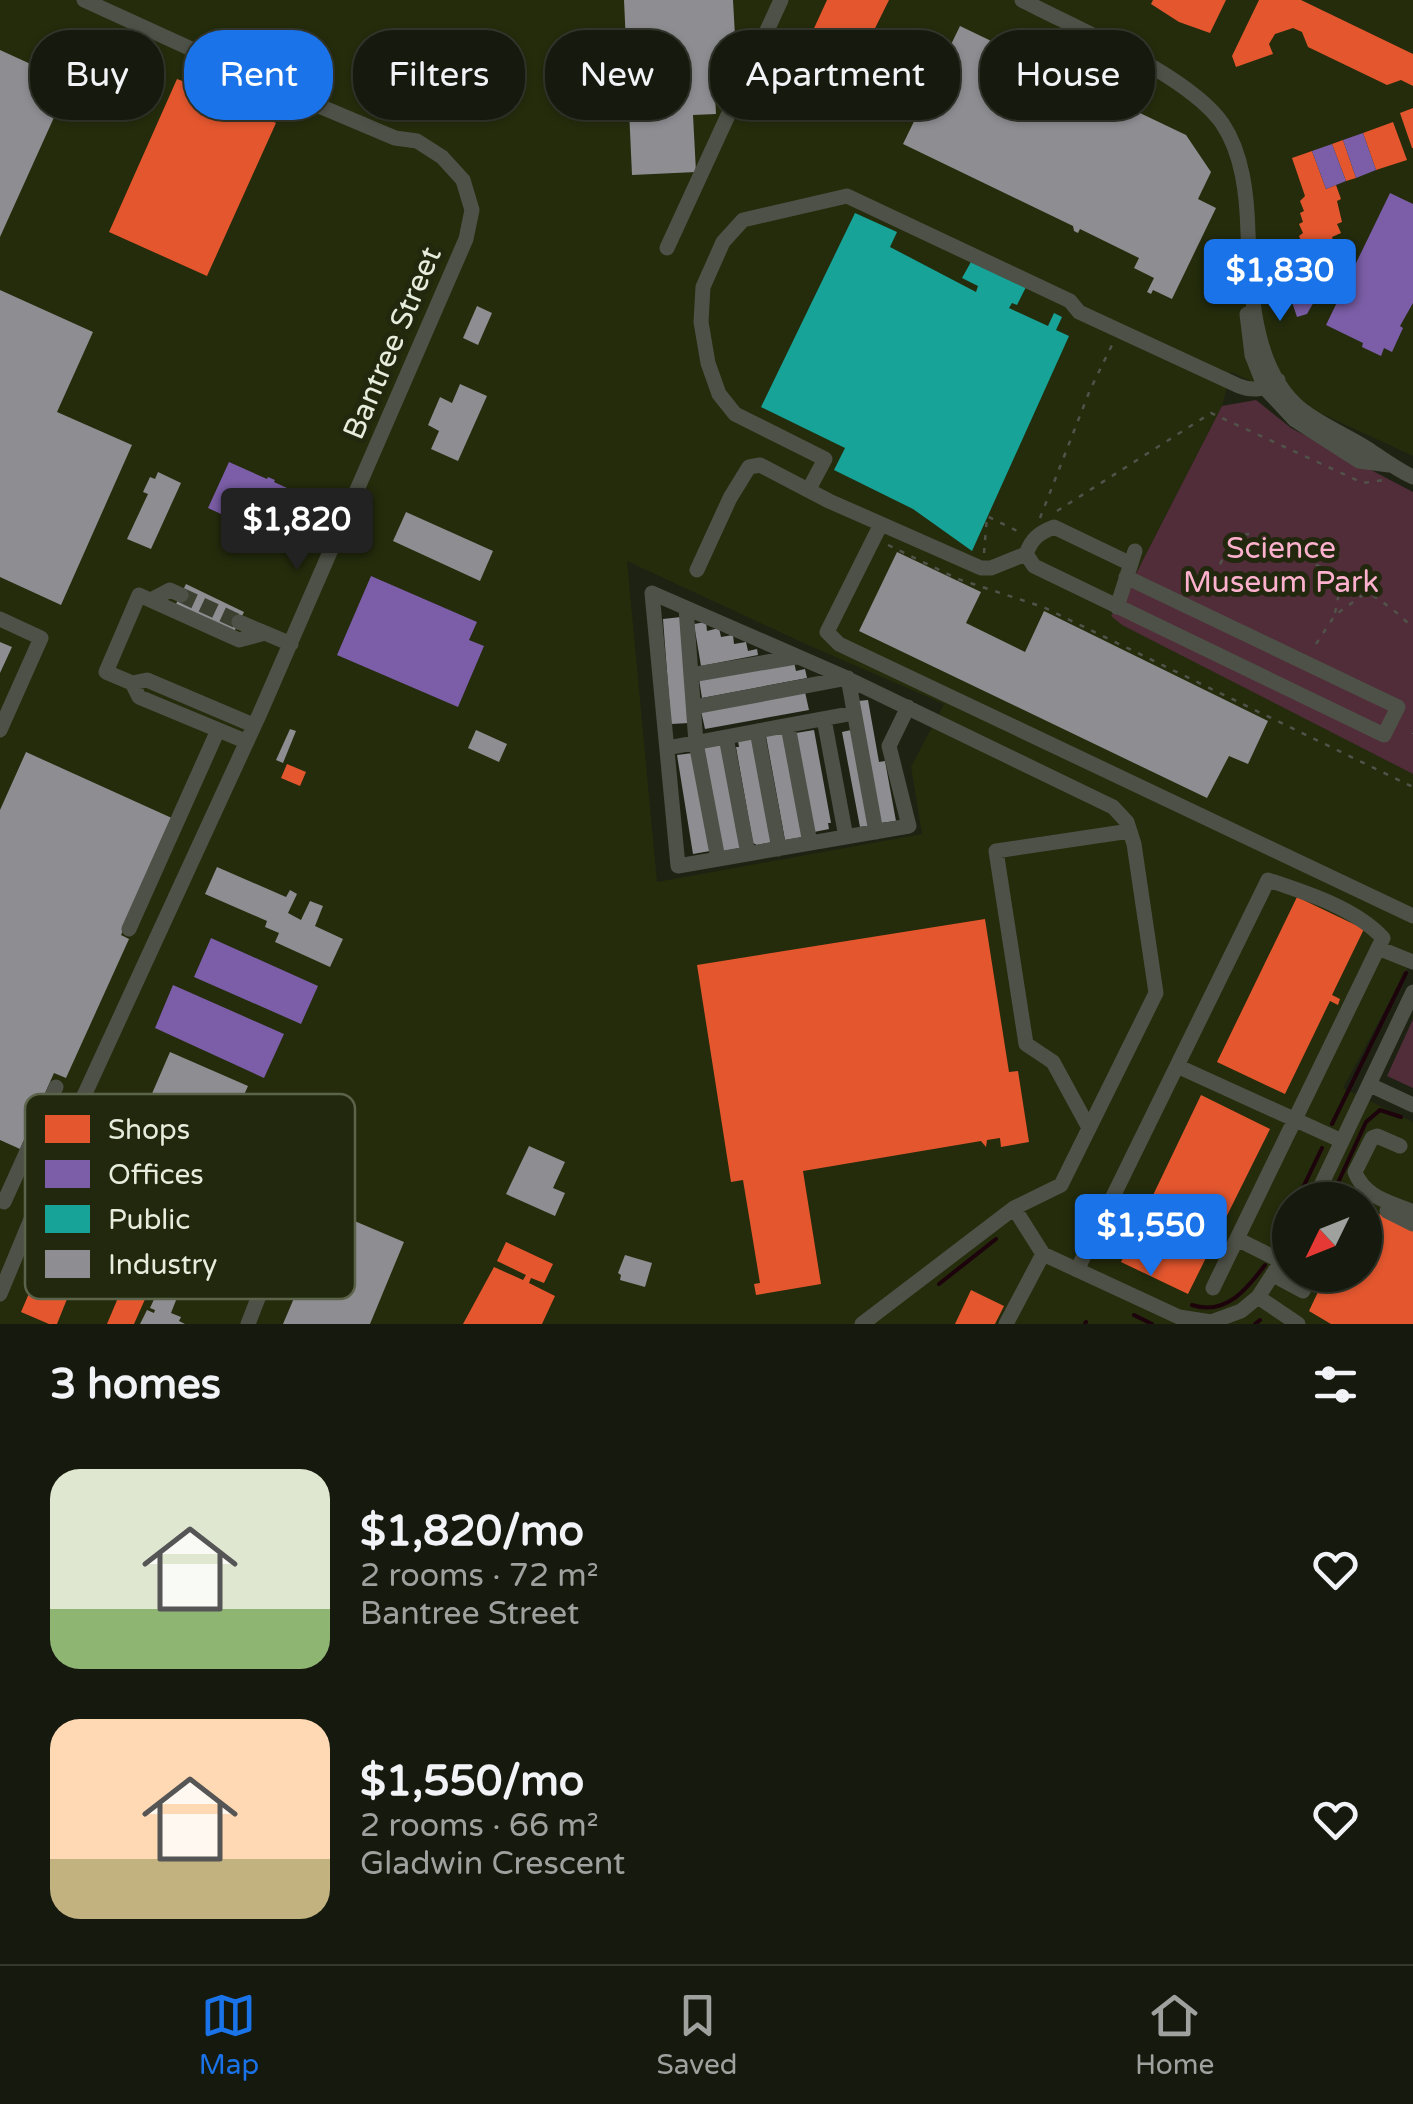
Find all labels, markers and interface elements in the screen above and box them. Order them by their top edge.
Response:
chip: Buy [30,30,164,120]
chip: Rent [184,30,333,120]
chip: Filters [353,30,525,120]
chip: New [545,30,690,120]
chip: Apartment [710,30,960,120]
chip: House [980,30,1155,120]
pin: $1,830 [1199,239,1361,324]
street label: Bantree Street [335,241,450,445]
text: $1,830 [1226,252,1334,290]
pin: $1,820 [216,488,378,573]
text: $1,820 [243,501,351,539]
park label: Science Museum Park [1183,530,1379,601]
legend [25,1094,355,1299]
text: Shops [108,1113,190,1147]
text: Offices [108,1158,204,1192]
north arrow [1272,1182,1382,1292]
map controls [1272,1182,1382,1292]
pin: $1,550 [1070,1194,1232,1279]
text: Public [108,1203,190,1237]
text: $1,550 [1097,1207,1205,1245]
text: Industry [108,1248,217,1282]
icon: filters [1308,1357,1363,1412]
text: 3 homes [50,1359,221,1410]
text: $1,820/mo [360,1506,584,1557]
icon: home [130,1509,250,1629]
icon: heart [1308,1542,1363,1597]
text: 2 rooms · 72 m² [360,1557,599,1595]
text: Bantree Street [360,1595,579,1633]
text: $1,550/mo [360,1756,584,1807]
icon: home [130,1759,250,1879]
icon: heart [1308,1792,1363,1847]
text: 2 rooms · 66 m² [360,1807,599,1845]
text: Gladwin Crescent [360,1845,625,1883]
tab: Map [199,1988,259,2082]
tab: Saved [657,1988,738,2082]
tab: Home [1135,1988,1214,2082]

